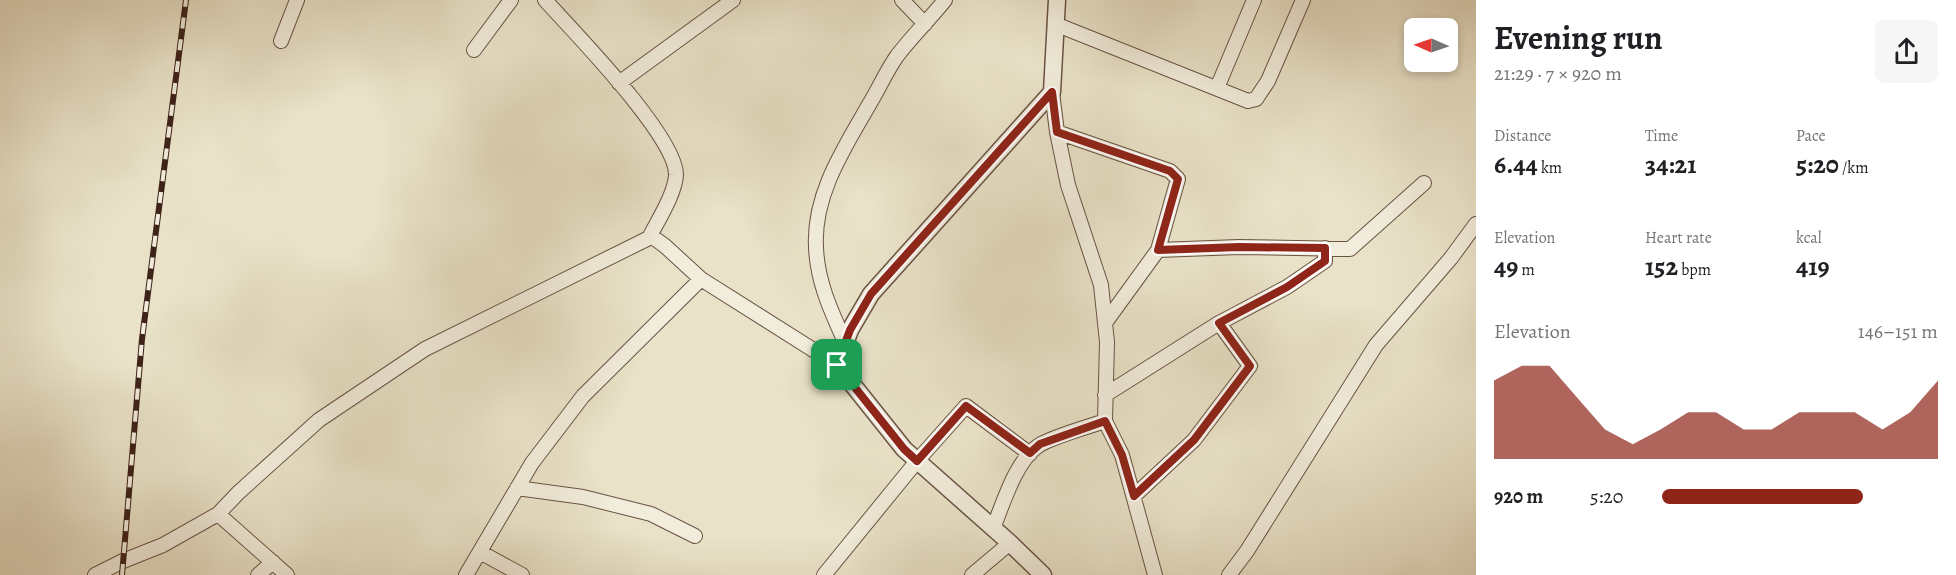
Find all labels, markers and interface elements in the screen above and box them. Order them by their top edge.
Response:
text: Evening run [1494,15,1663,60]
north arrow [1404,18,1458,72]
map controls [1404,18,1458,72]
button: share [1875,20,1938,83]
text: 21:29 · 7 × 920 m [1494,60,1622,87]
text: Distance [1494,125,1551,147]
text: Time [1645,125,1678,147]
text: Pace [1796,125,1826,147]
text: 6.44 [1494,147,1538,182]
text: 34:21 [1645,147,1696,182]
text: 5:20 [1796,147,1839,182]
text: km [1538,157,1562,179]
text: /km [1839,157,1869,179]
text: Elevation [1494,227,1555,249]
text: Heart rate [1645,227,1712,249]
text: kcal [1796,227,1822,249]
text: 49 [1494,249,1518,284]
text: 152 [1645,249,1678,284]
text: 419 [1796,249,1830,284]
text: m [1518,259,1535,281]
text: bpm [1678,259,1711,281]
text: Elevation [1494,318,1571,345]
text: 146–151 m [1858,318,1938,345]
pin [811,339,862,390]
icon: arrive [820,348,853,381]
text: 920 m [1494,483,1543,510]
text: 5:20 [1590,483,1624,510]

